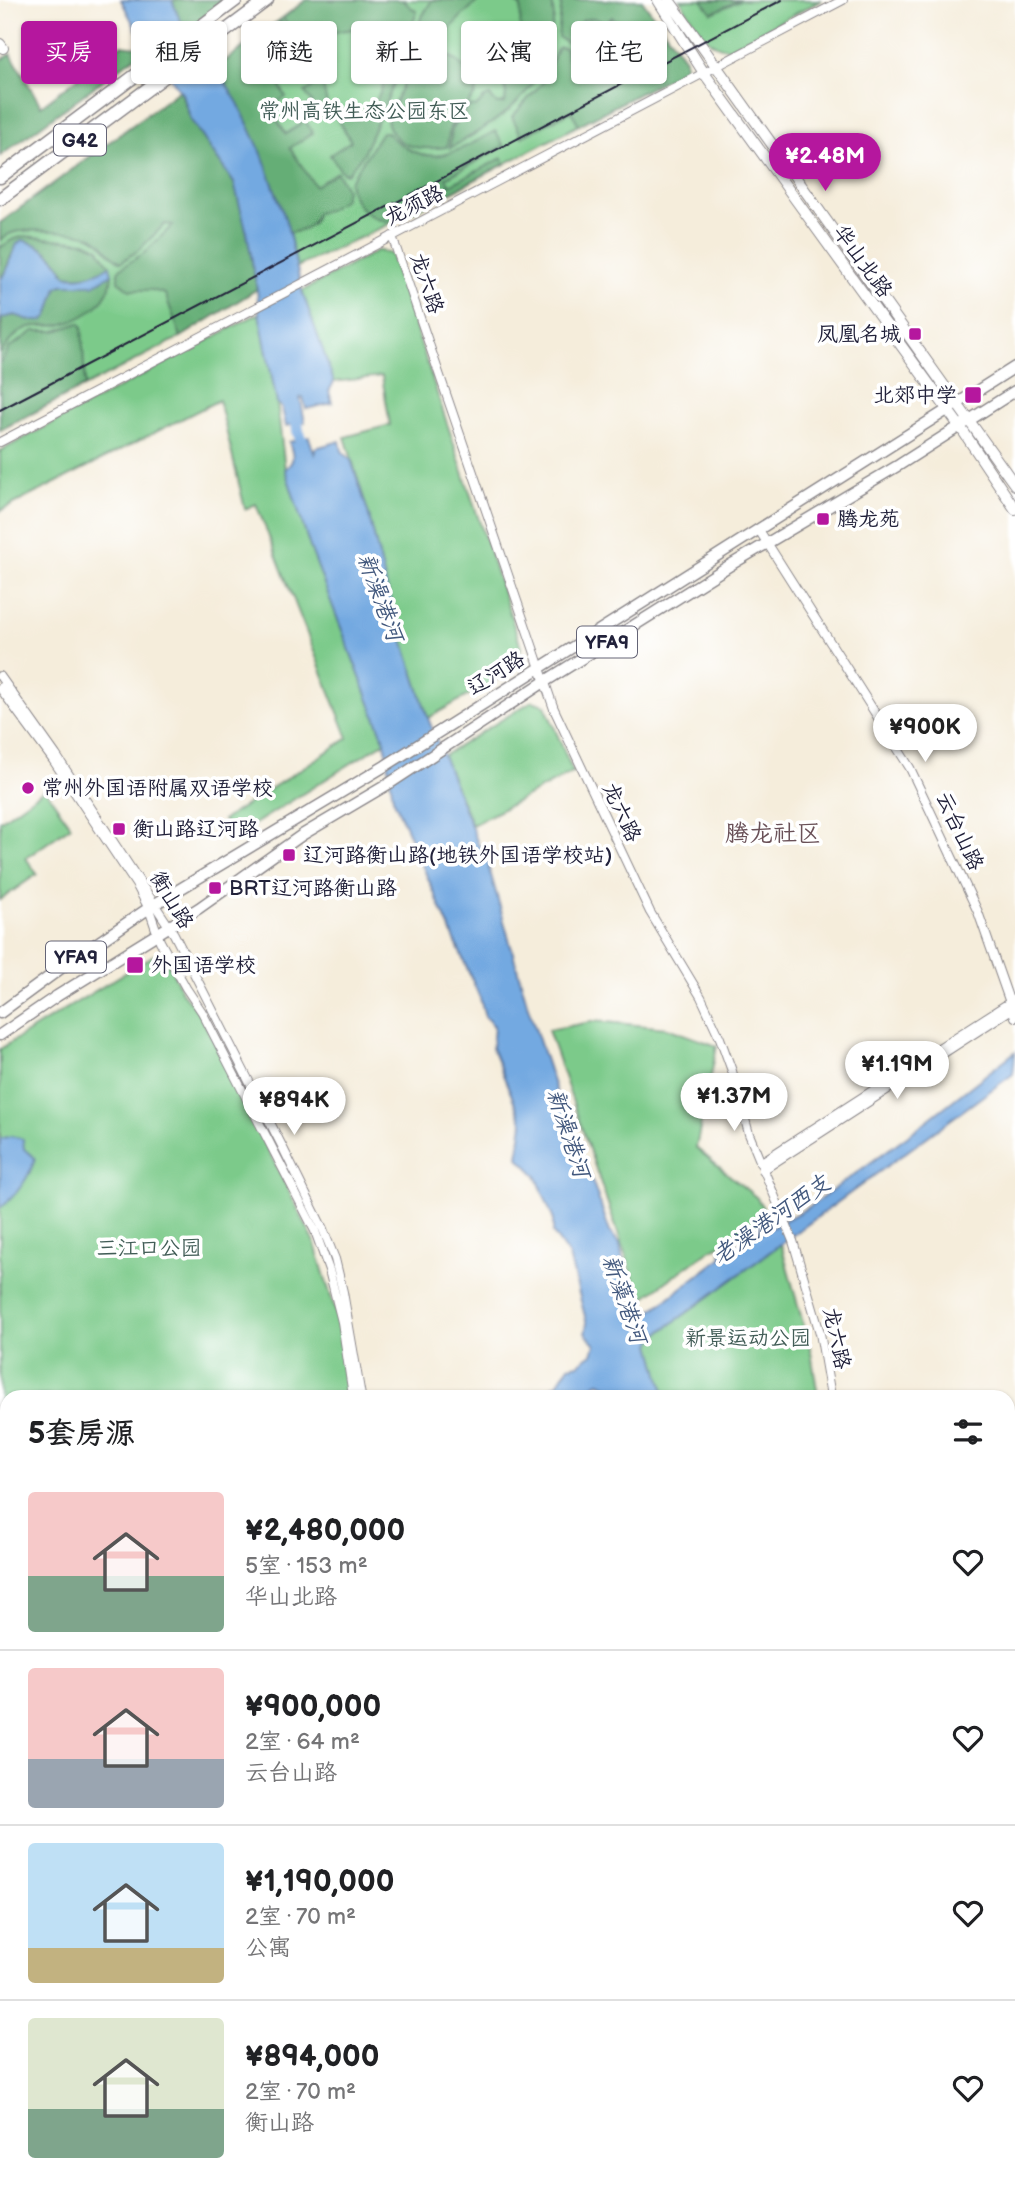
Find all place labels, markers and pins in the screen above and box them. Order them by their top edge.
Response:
pin: ¥2.48M [768,134,882,193]
place label: 凤凰名城 [817,322,901,347]
marker: 凤凰名城 [907,326,923,342]
place label: 北郊中学 [873,383,957,408]
marker: 北郊中学 [963,385,983,405]
place label: 腾龙苑 [837,507,900,532]
marker: 腾龙苑 [815,511,831,527]
pin: ¥900K [876,704,974,764]
place label: 常州外国语附属双语学校 [42,776,273,801]
marker: 常州外国语附属双语学校 [20,780,36,796]
place label: 衡山路辽河路 [133,817,259,842]
marker: 衡山路辽河路 [111,821,127,837]
place label: 辽河路衡山路(地铁外国语学校站) [303,843,612,868]
marker: 辽河路衡山路(地铁外国语学校站) [281,847,297,863]
place label: BRT辽河路衡山路 [229,876,397,901]
marker: BRT辽河路衡山路 [207,880,223,896]
place label: 外国语学校 [151,953,256,978]
marker: 外国语学校 [125,955,145,975]
pin: ¥1.19M [840,1042,954,1101]
pin: ¥1.37M [677,1074,791,1133]
pin: ¥894K [245,1078,343,1137]

